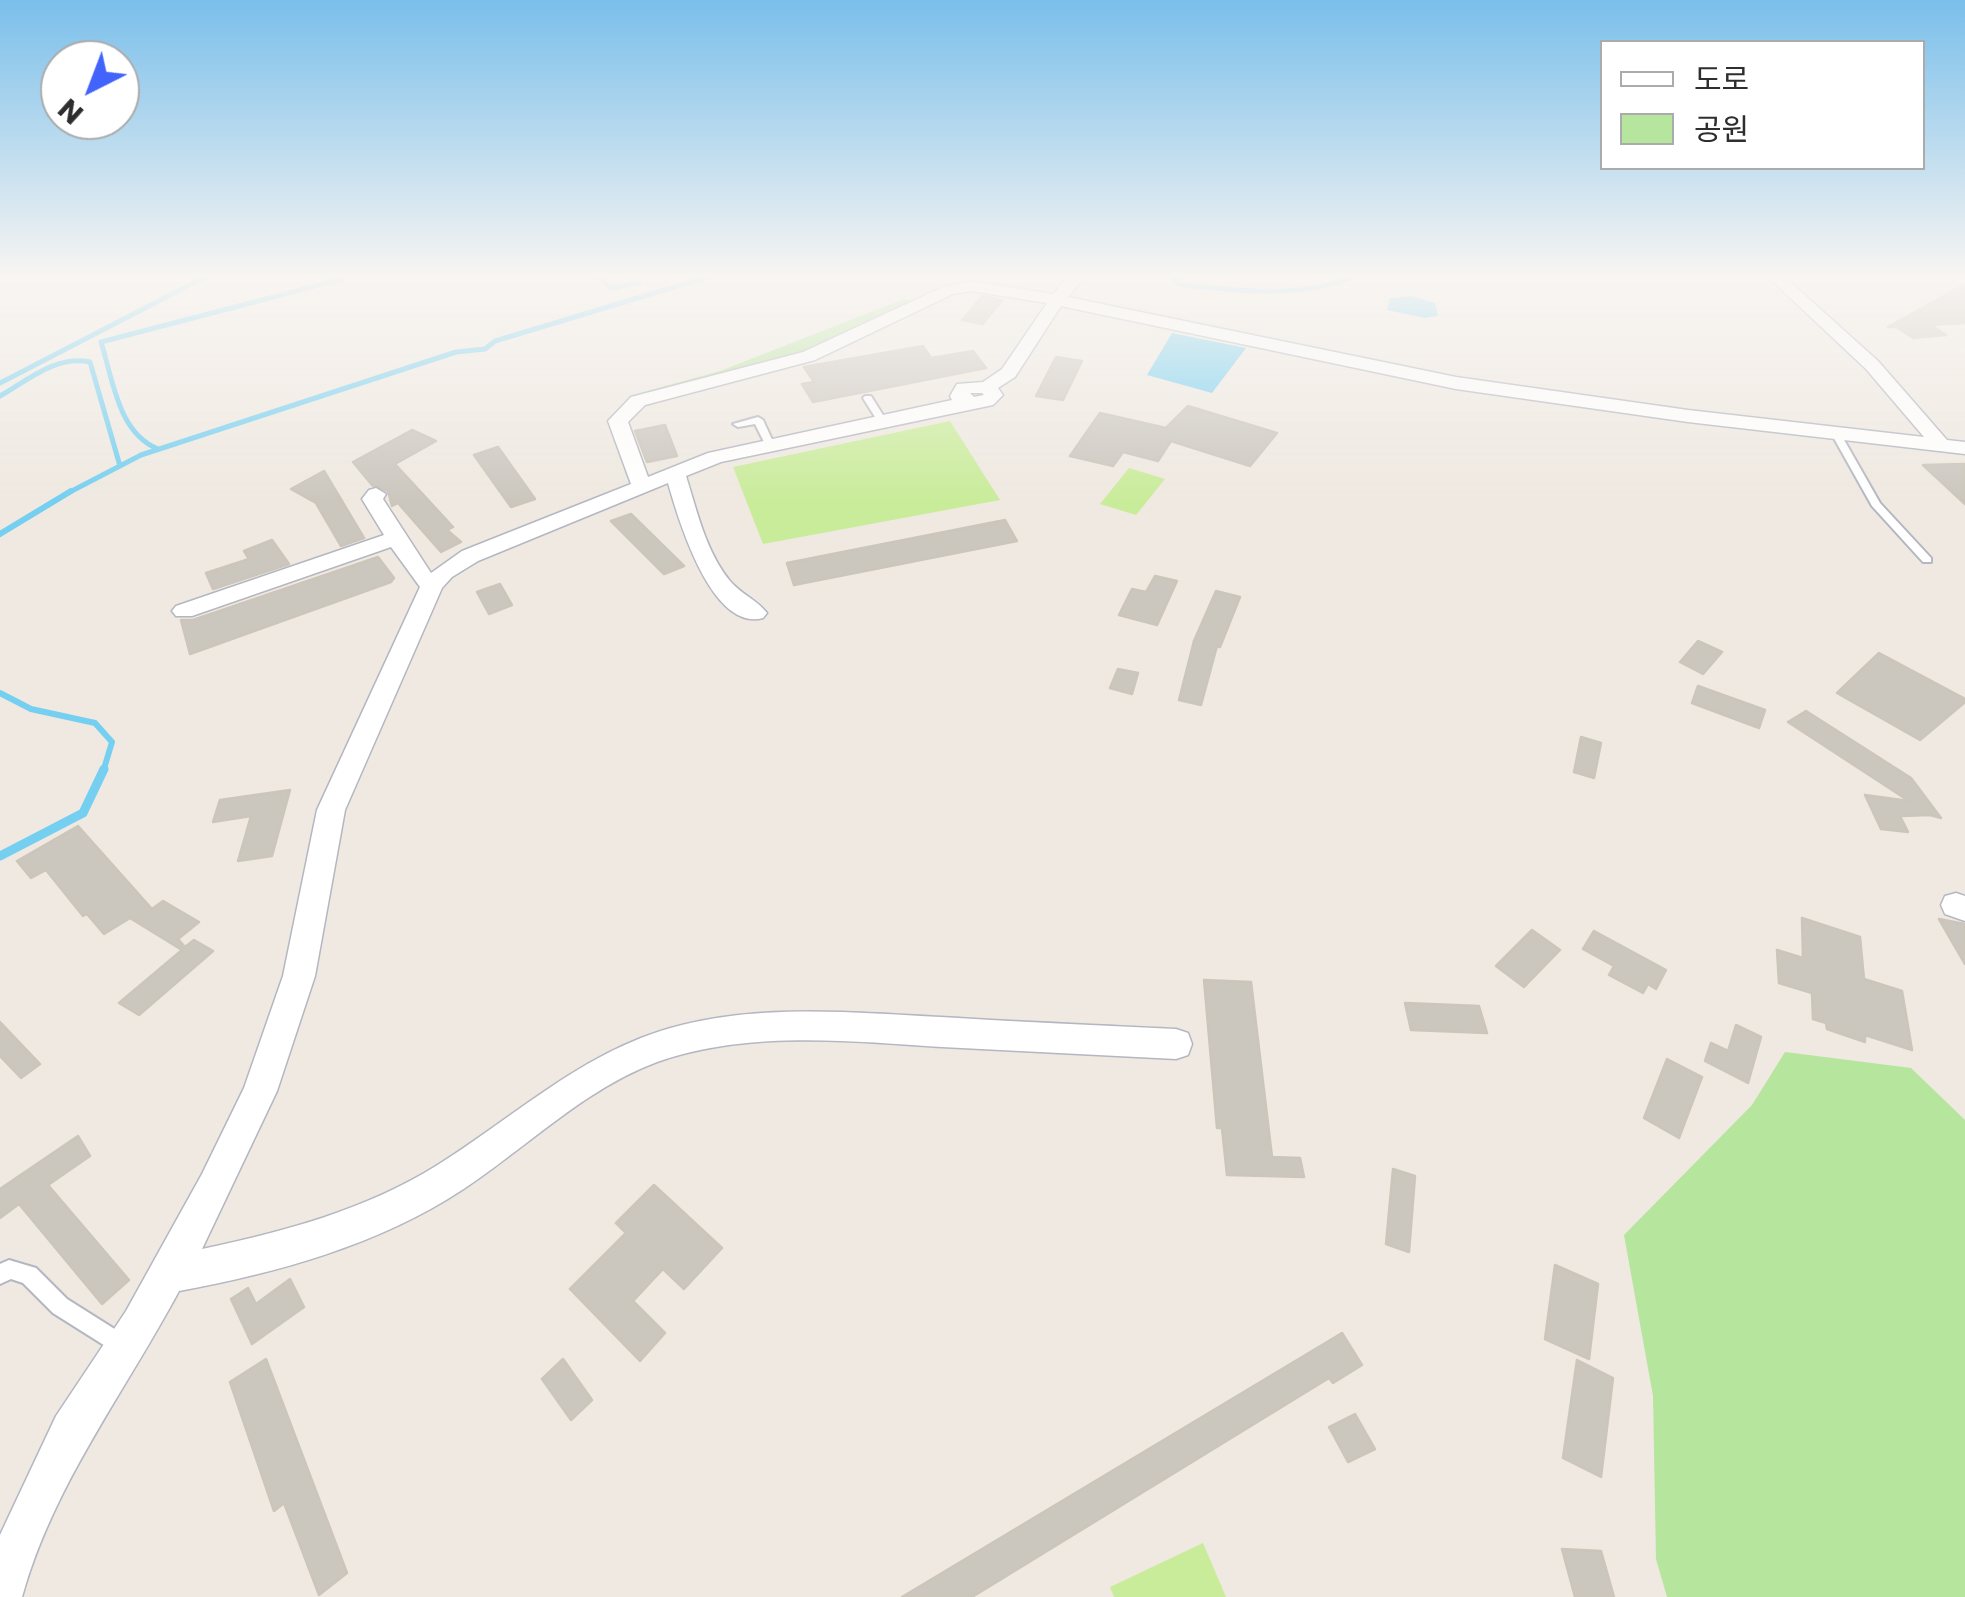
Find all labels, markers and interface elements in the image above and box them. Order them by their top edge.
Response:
north arrow [40,40,140,140]
legend [1600,40,1925,170]
text: 도로 [1694,58,1749,101]
text: N [50,90,92,133]
text: 공원 [1694,108,1749,151]

